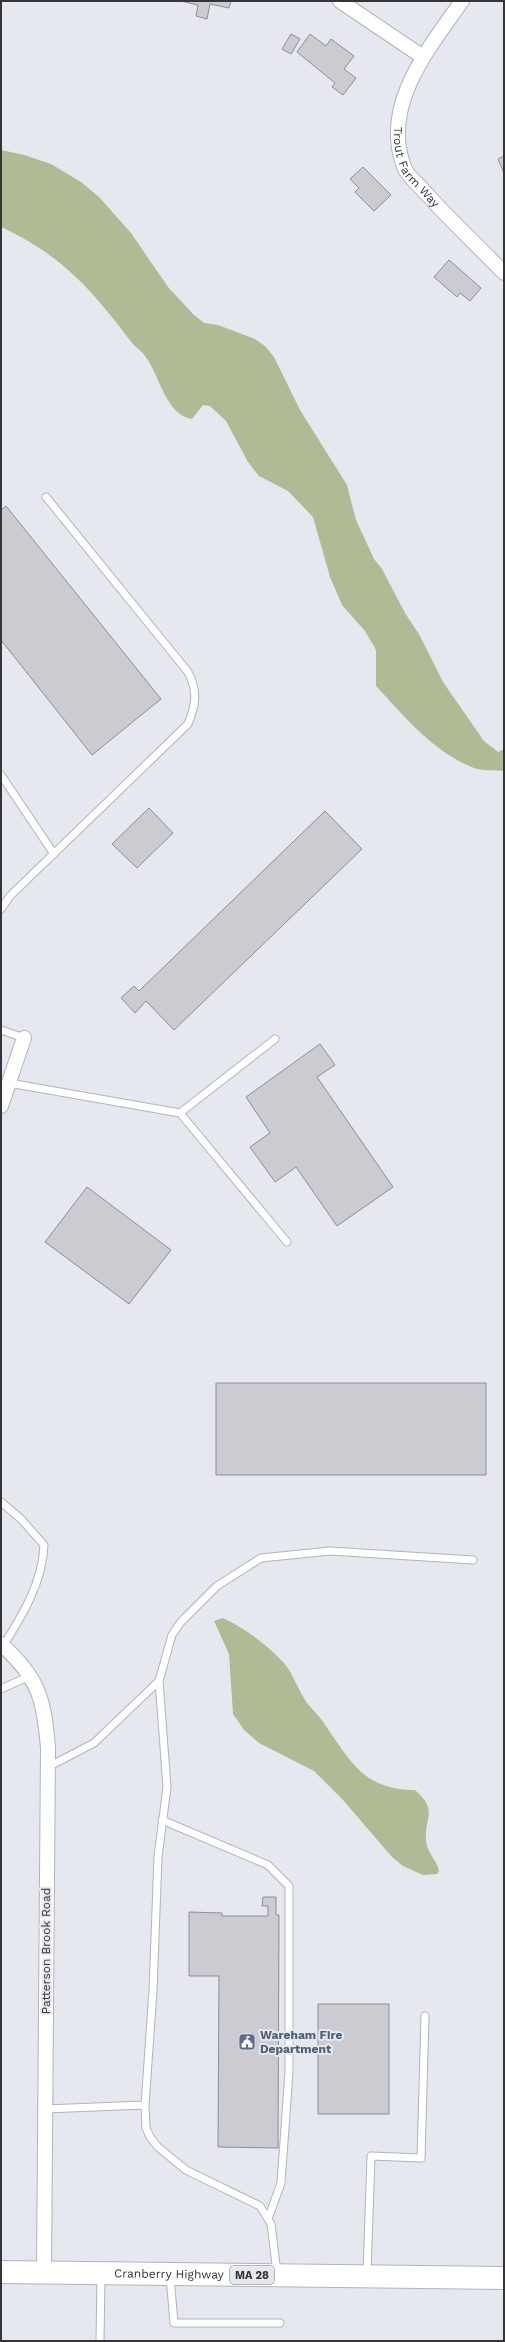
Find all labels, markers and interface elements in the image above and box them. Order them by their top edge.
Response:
street label: Trout Farm Way [391,126,443,211]
street label: Patterson Brook Road [39,1888,53,2014]
place label: Wareham Fire Department [260,2028,342,2056]
public building icon: Wareham Fire Department [237,2032,257,2052]
street label: Cranberry Highway [114,2266,225,2282]
road number: MA 28 [230,2266,274,2284]

